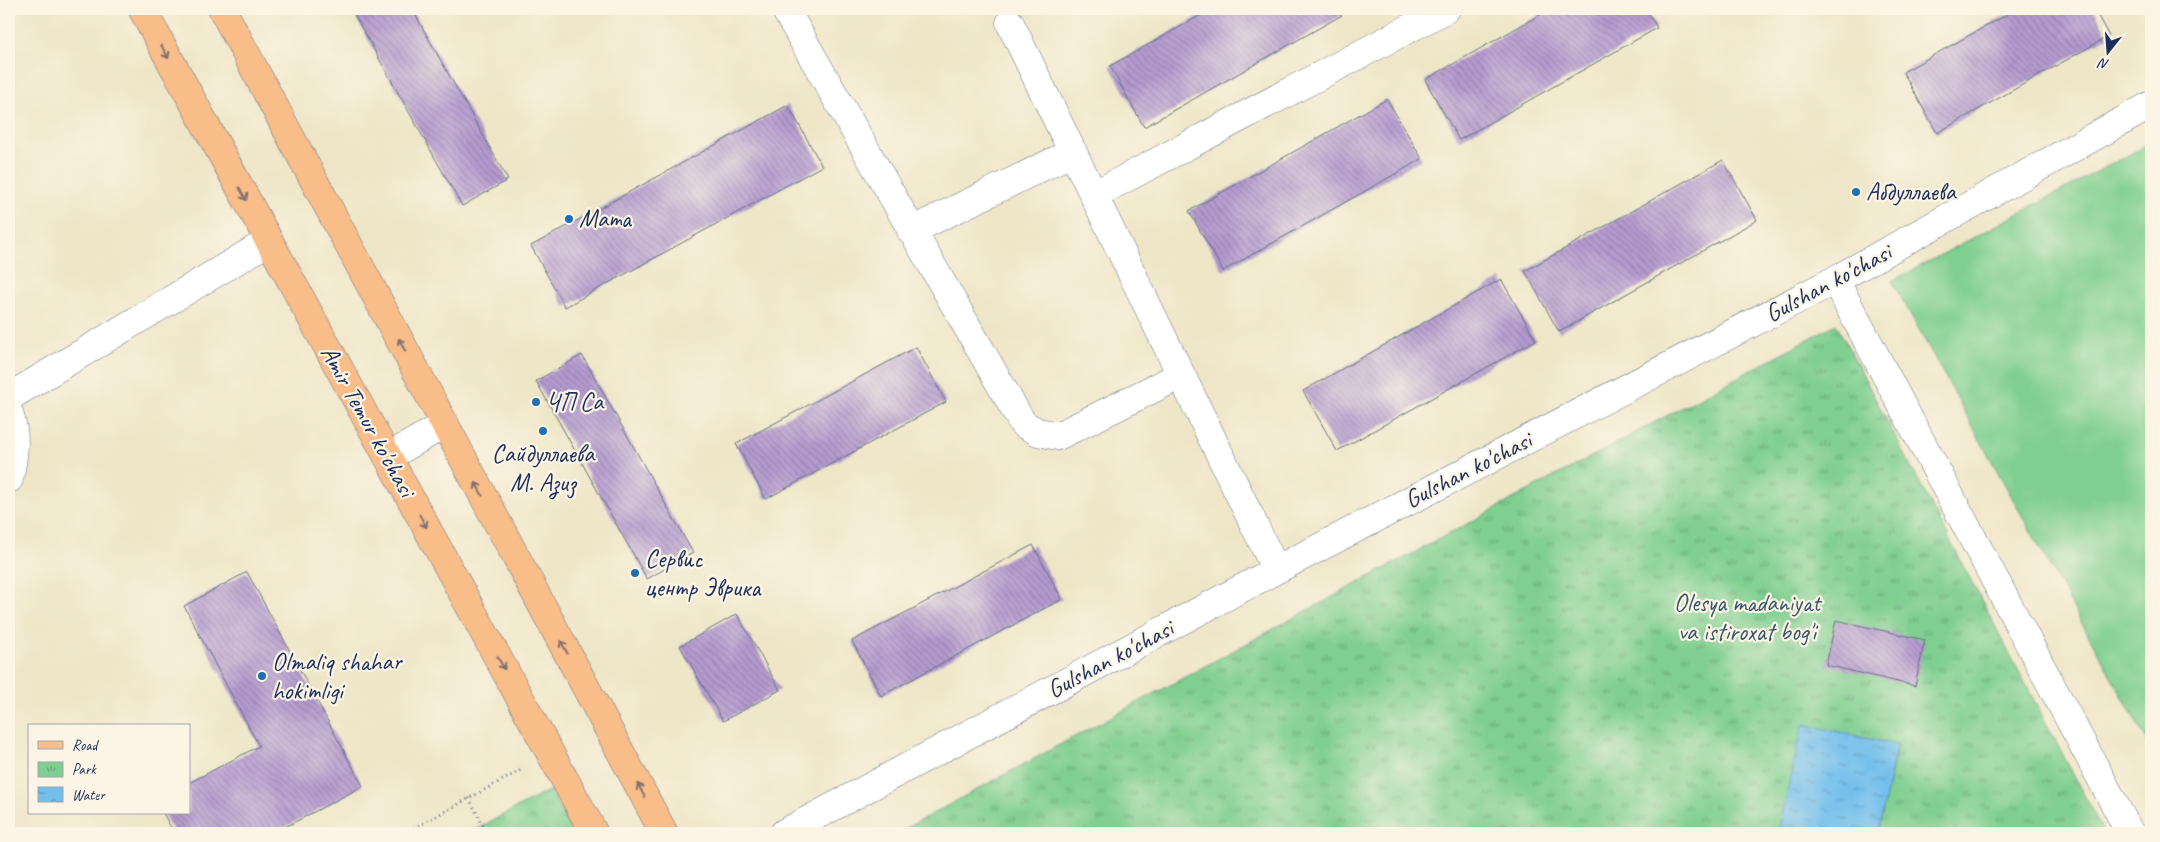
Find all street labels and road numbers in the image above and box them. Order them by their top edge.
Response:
street label: Gulshan ko'chasi [1759,235,1900,330]
street label: Amir Temur ko'chasi [313,340,424,505]
street label: Gulshan ko'chasi [1399,423,1540,516]
street label: Gulshan ko'chasi [1041,611,1182,706]

